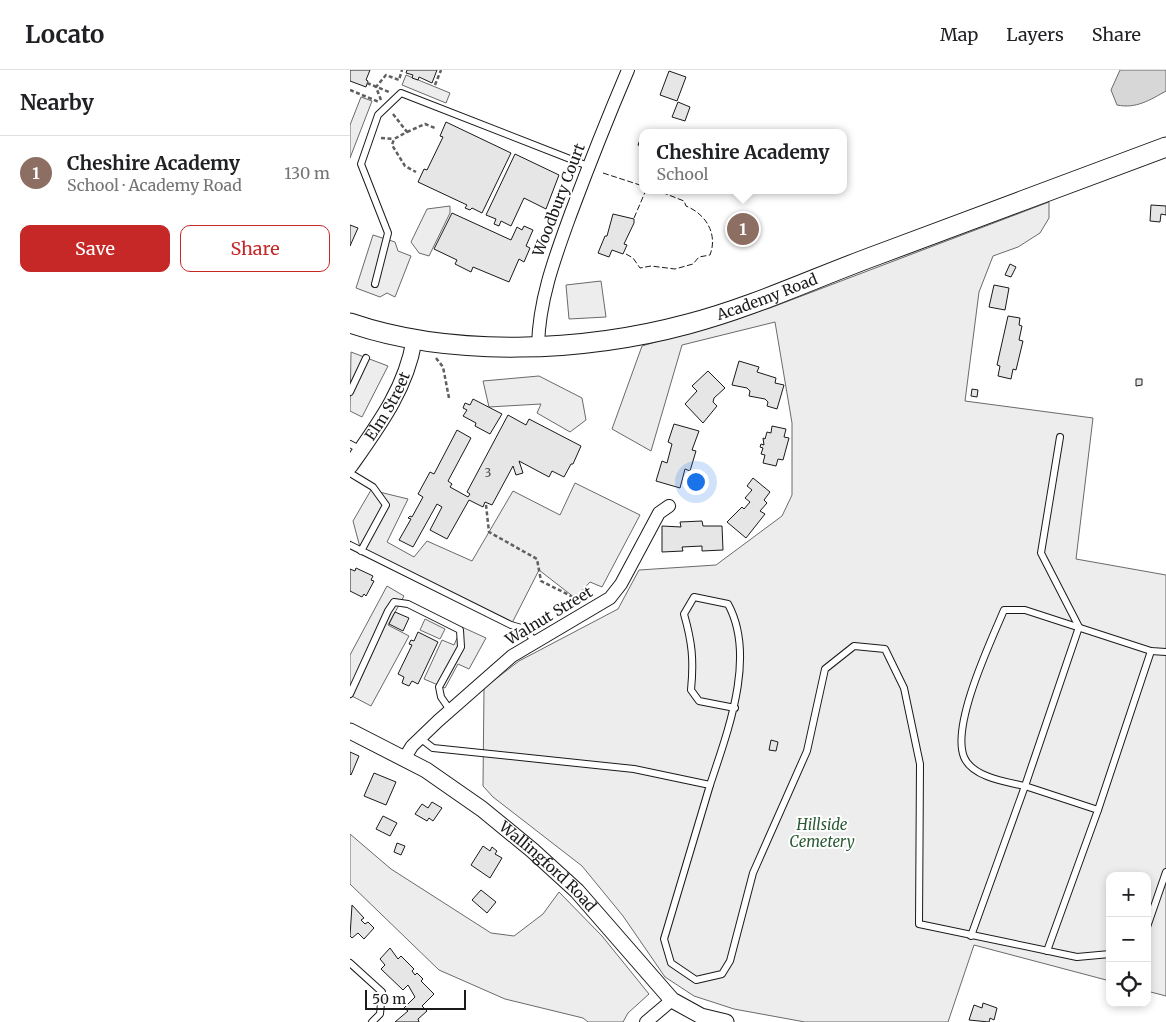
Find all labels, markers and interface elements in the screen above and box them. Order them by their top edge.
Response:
text: Locato [25,19,104,50]
text: Map [940,23,978,46]
text: Layers [1006,23,1064,46]
text: Share [1092,23,1141,46]
text: Nearby [20,89,94,116]
popup [639,129,847,194]
text: Cheshire Academy [656,140,830,164]
street label: Woodbury Court [528,141,589,260]
text: Cheshire Academy [67,151,240,175]
text: 1 [32,163,40,183]
text: 130 m [284,163,330,183]
text: School [656,164,709,184]
text: School · Academy Road [67,175,242,195]
pin: 1 [727,210,759,248]
button: Save [20,225,170,272]
button: Share [180,225,330,272]
street label: Academy Road [713,269,820,324]
street label: Elm Street [361,369,414,444]
house number: 3 [485,465,492,480]
your location [683,469,709,495]
street label: Walnut Street [501,582,596,650]
park label: Hillside Cemetery [789,815,855,851]
street label: Wallingford Road [495,816,601,915]
map controls [1106,872,1151,1007]
button: + [1106,872,1151,917]
button: − [1106,917,1151,962]
button: locate [1106,962,1151,1007]
scale bar [365,987,466,1010]
text: 50 m [372,990,406,1008]

